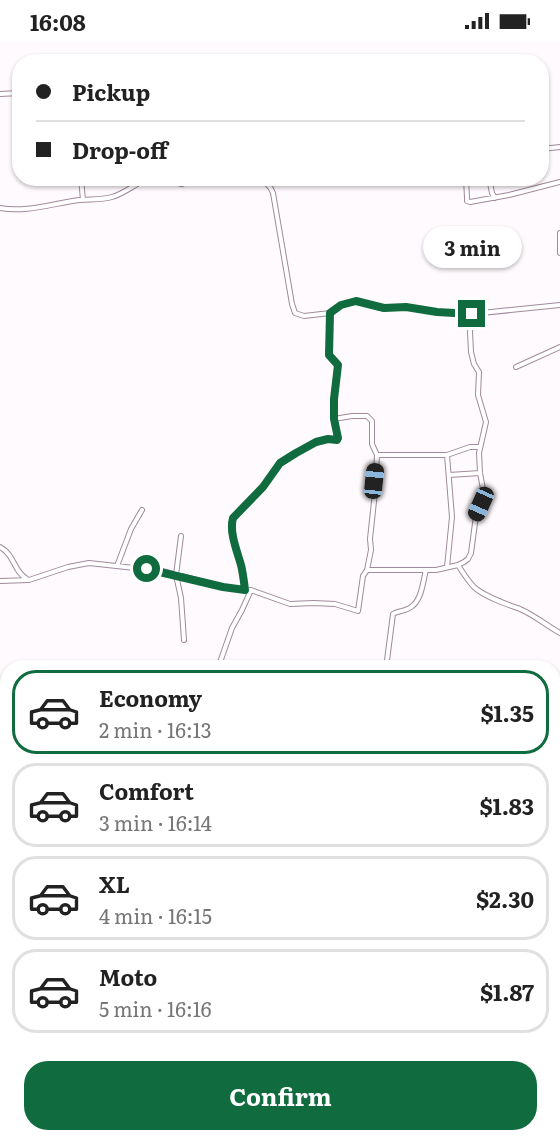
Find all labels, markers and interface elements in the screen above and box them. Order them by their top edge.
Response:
text: 16:08 [30,5,86,38]
text: Pickup [72,75,150,108]
text: Drop-off [72,133,168,166]
callout: 3 min [422,227,522,269]
text: 3 min [444,232,501,262]
route end [458,300,485,327]
car [363,462,385,500]
car [465,484,497,524]
route start [133,555,160,582]
text: Economy [99,681,202,714]
icon: car [27,685,81,739]
text: $1.35 [480,696,534,729]
text: 2 min · 16:13 [99,714,212,744]
text: Comfort [99,774,194,807]
icon: car [27,778,81,832]
text: $1.83 [479,789,534,822]
text: 3 min · 16:14 [99,807,212,837]
text: XL [99,867,130,900]
icon: car [27,871,81,925]
text: $2.30 [476,882,534,915]
text: 4 min · 16:15 [99,900,212,930]
text: Moto [99,960,157,993]
icon: car [27,964,81,1018]
text: $1.87 [480,975,534,1008]
text: 5 min · 16:16 [99,993,212,1023]
button: Confirm [24,1061,537,1130]

